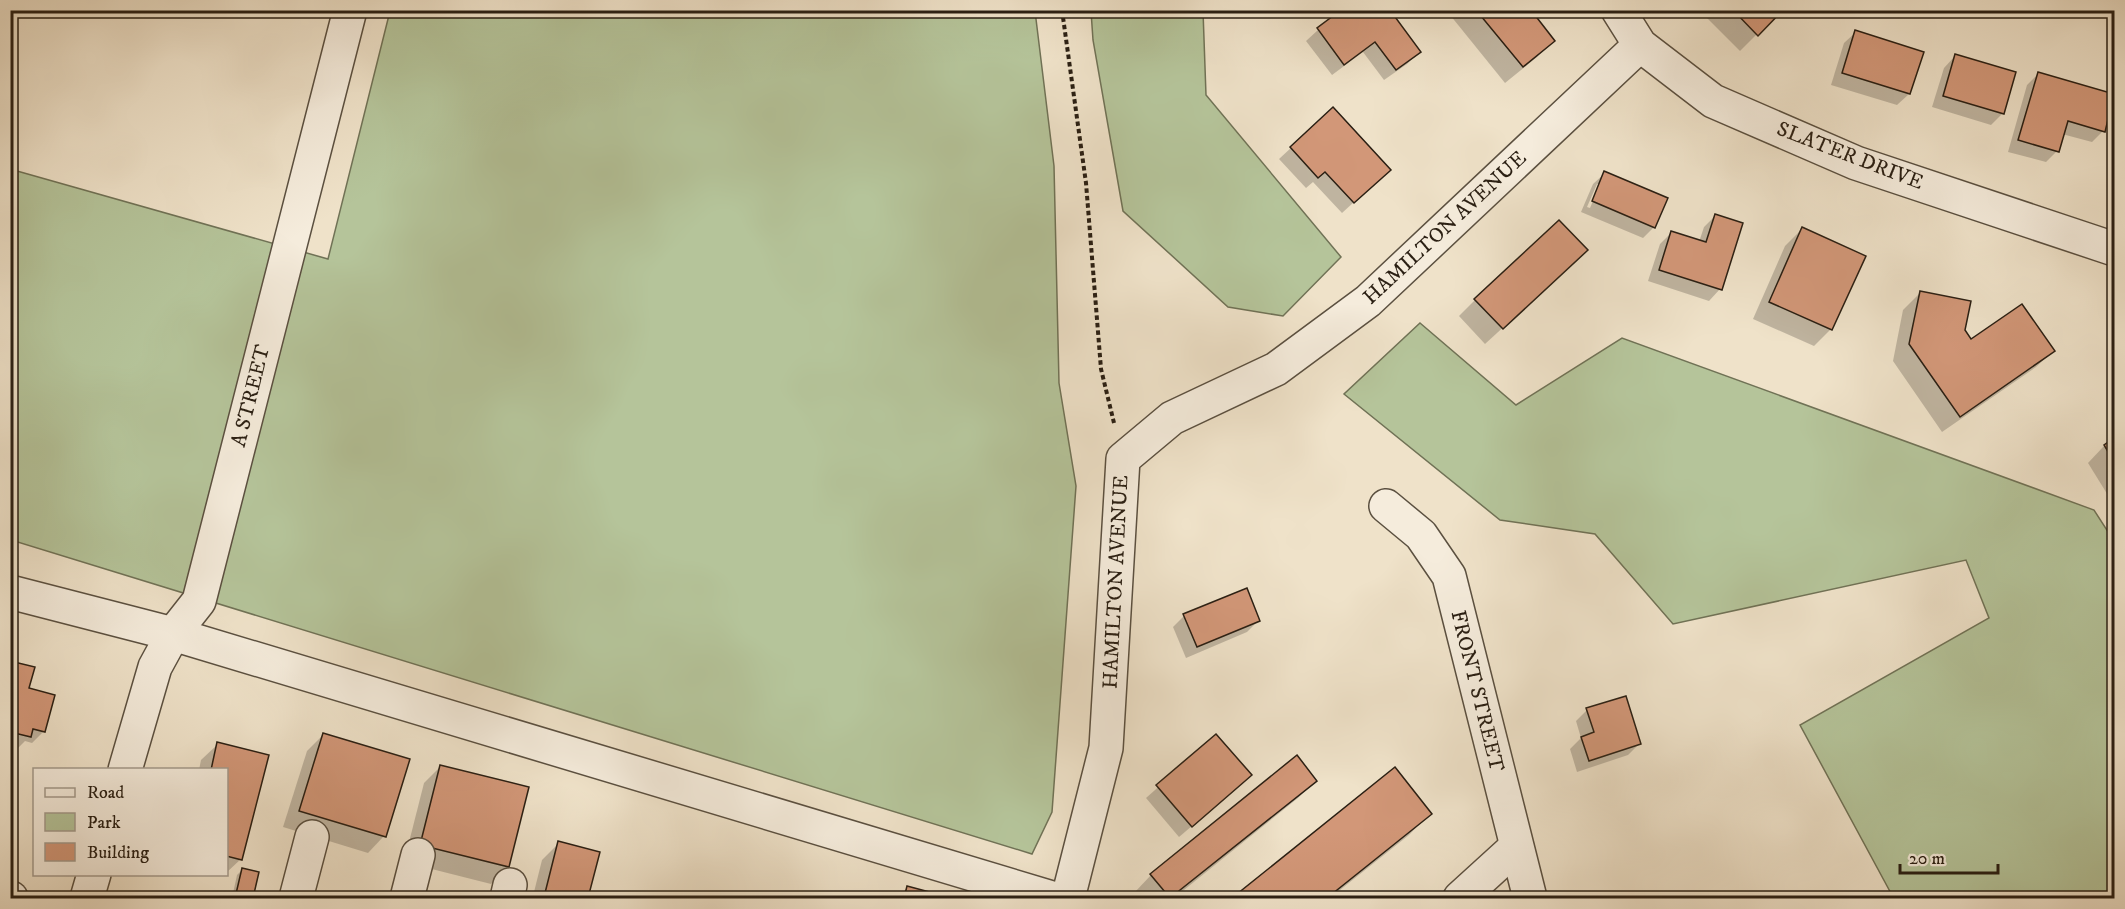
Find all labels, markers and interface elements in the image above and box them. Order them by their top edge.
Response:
street label: SLATER DRIVE [1773,116,1927,196]
street label: HAMILTON AVENUE [1358,145,1532,310]
street label: A STREET [226,342,276,450]
street label: HAMILTON AVENUE [1097,474,1135,690]
street label: FRONT STREET [1444,608,1510,775]
legend [33,768,228,876]
text: Road [87,782,124,804]
text: Park [87,812,121,834]
scale bar [1900,837,1998,875]
text: Building [87,842,149,864]
text: 20 m [1909,848,1945,870]

